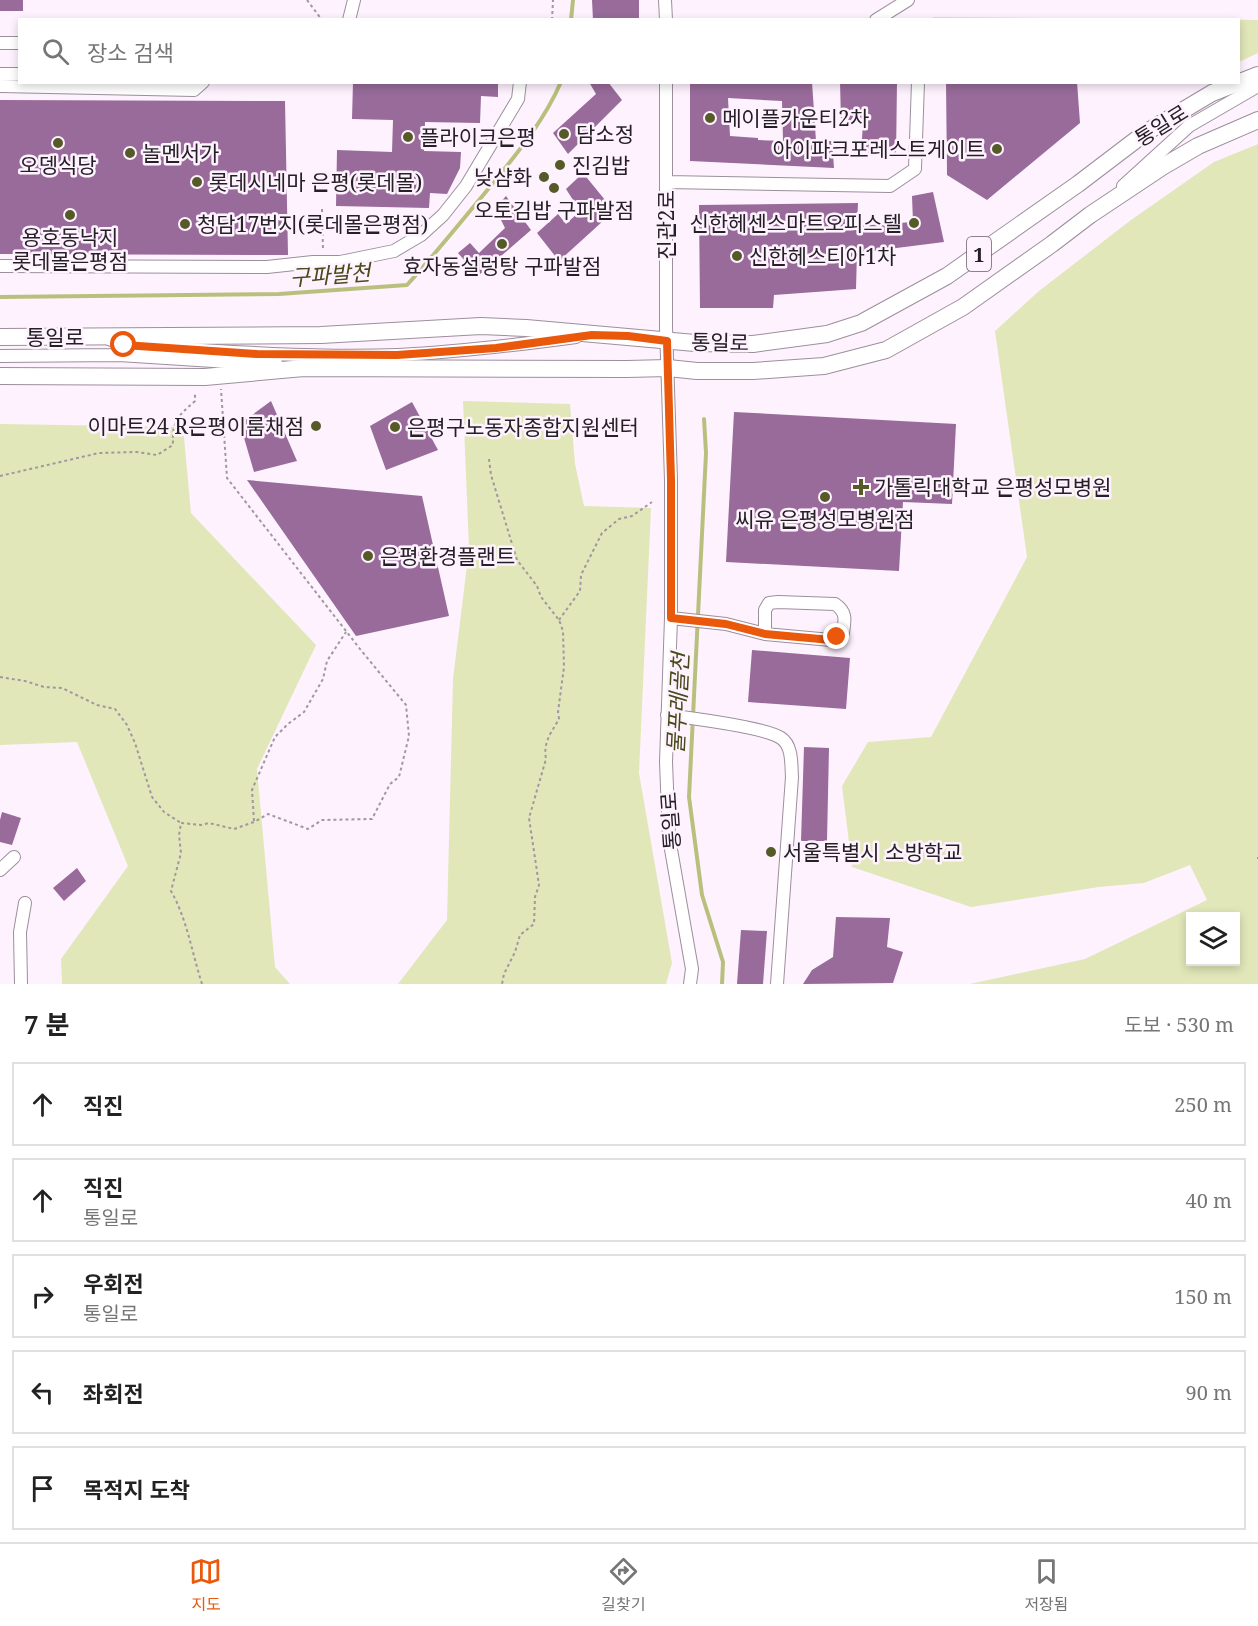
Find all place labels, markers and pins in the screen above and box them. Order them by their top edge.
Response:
place label: 메이플카운티2차 [722,104,869,132]
marker: 메이플카운티2차 [703,111,717,125]
place label: 담소정 [576,120,634,148]
place label: 플라이크은평 [420,123,536,151]
marker: 담소정 [557,127,571,141]
marker: 플라이크은평 [401,130,415,144]
place label: 아이파크포레스트게이트 [772,135,985,163]
marker: 오뎅식당 [51,136,65,150]
place label: 놀멘서가 [142,139,219,167]
marker: 아이파크포레스트게이트 [990,142,1004,156]
marker: 놀멘서가 [123,146,137,160]
place label: 오뎅식당 [19,151,97,179]
place label: 진김밥 [572,151,630,179]
marker: 진김밥 [553,158,567,172]
place label: 낮샴화 [474,163,532,191]
place label: 롯데시네마 은평(롯데몰) [209,168,422,196]
marker: 낮샴화 [537,170,551,184]
marker: 롯데시네마 은평(롯데몰) [190,175,204,189]
marker: 오토김밥 구파발점 [547,181,561,195]
place label: 오토김밥 구파발점 [474,196,634,224]
marker: 용호동낙지 롯데몰은평점 [63,208,77,222]
place label: 신한헤센스마트오피스텔 [689,209,902,237]
place label: 청담17번지(롯데몰은평점) [197,210,428,238]
marker: 신한헤센스마트오피스텔 [907,216,921,230]
marker: 청담17번지(롯데몰은평점) [178,217,192,231]
place label: 용호동낙지 롯데몰은평점 [12,223,128,275]
marker: 효자동설렁탕 구파발점 [495,237,509,251]
place label: 신한헤스티아1차 [749,242,896,270]
marker: 신한헤스티아1차 [730,249,744,263]
place label: 효자동설렁탕 구파발점 [403,252,601,280]
place label: 이마트24 R은평이룸채점 [87,412,304,440]
place label: 은평구노동자종합지원센터 [407,413,639,441]
marker: 이마트24 R은평이룸채점 [309,419,323,433]
marker: 은평구노동자종합지원센터 [388,420,402,434]
place label: 가톨릭대학교 은평성모병원 [874,473,1111,501]
marker: 가톨릭대학교 은평성모병원 [852,478,870,496]
marker: 씨유 은평성모병원점 [818,490,832,504]
place label: 씨유 은평성모병원점 [735,505,915,533]
place label: 은평환경플랜트 [380,542,515,570]
marker: 은평환경플랜트 [361,549,375,563]
place label: 서울특별시 소방학교 [783,838,962,866]
marker: 서울특별시 소방학교 [764,845,778,859]

